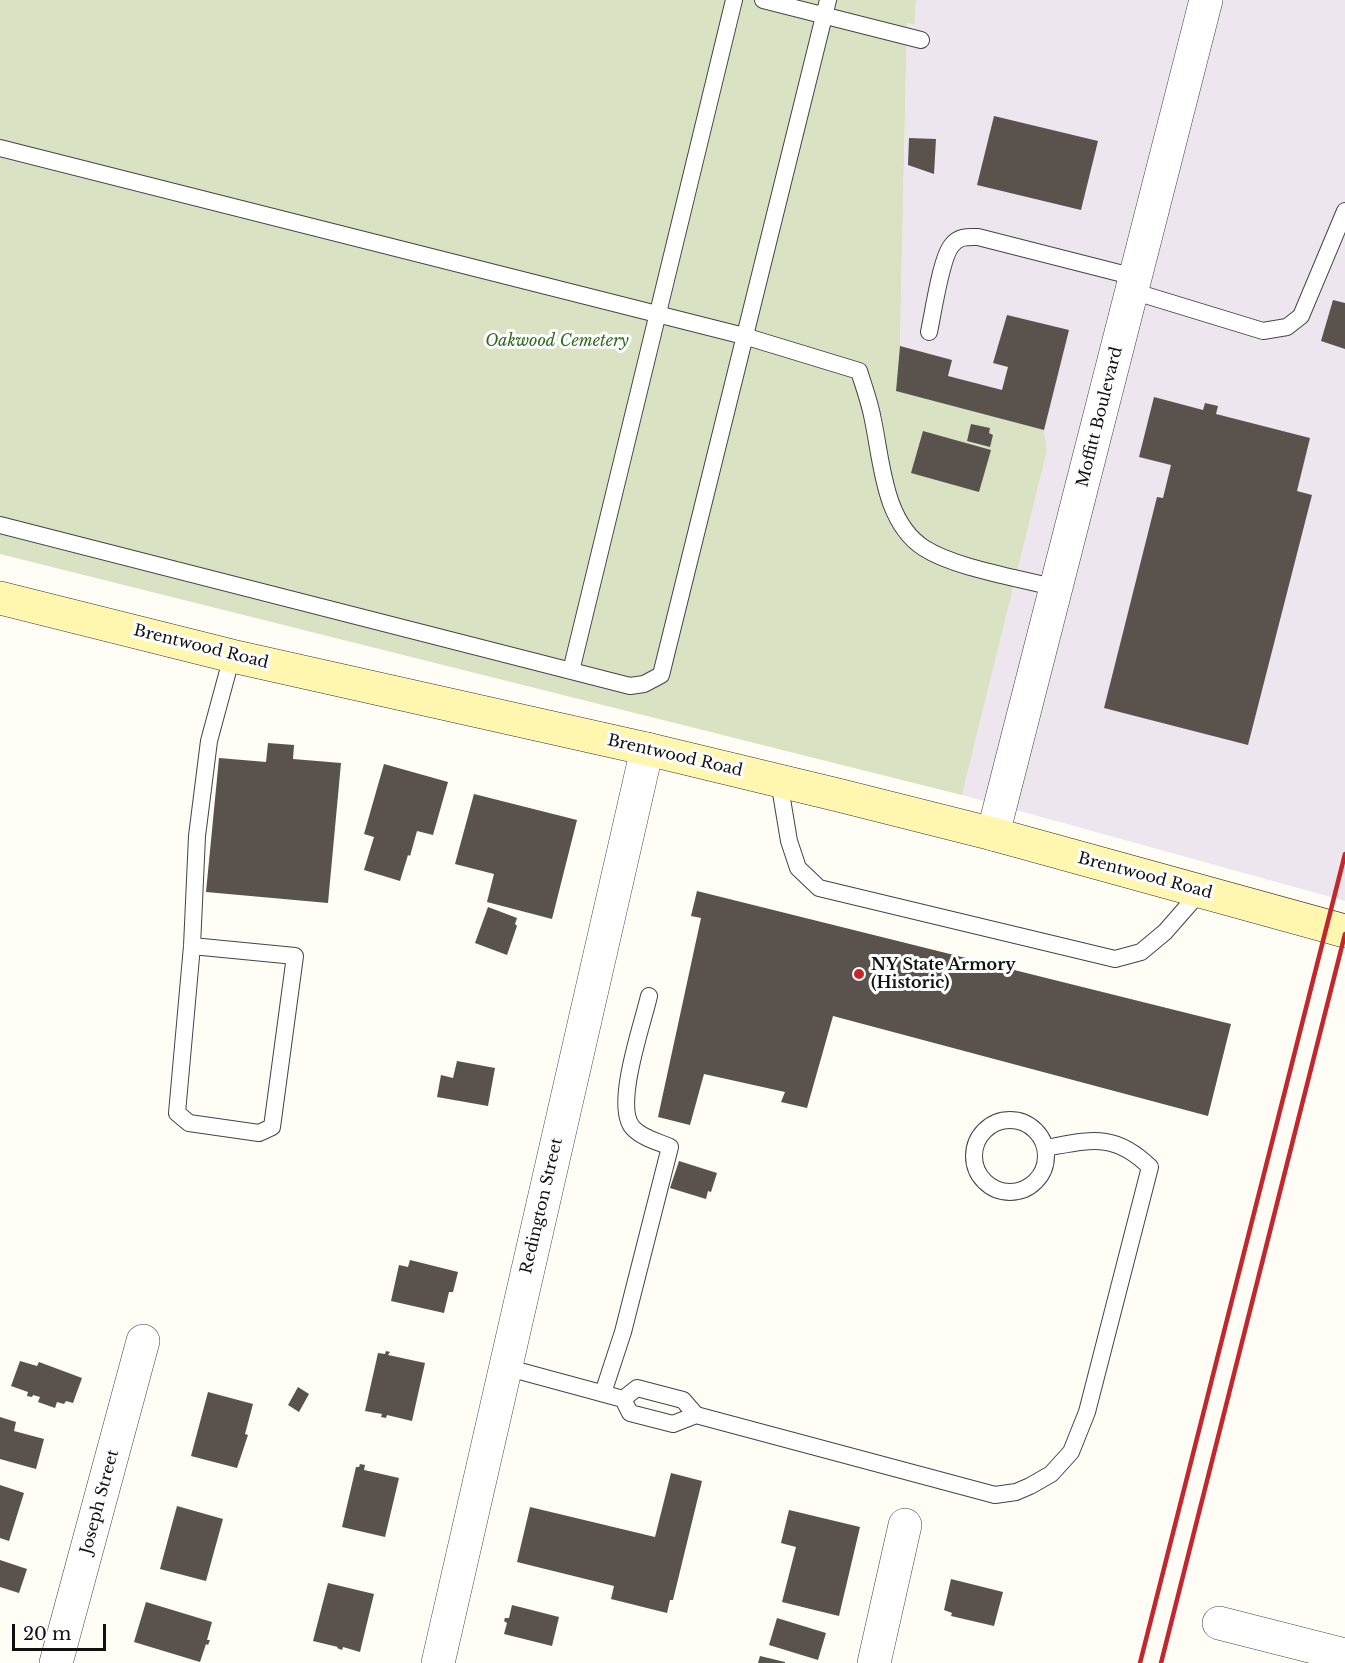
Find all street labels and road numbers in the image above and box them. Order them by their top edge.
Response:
street label: Moffitt Boulevard [1073,345,1127,489]
street label: Brentwood Road [132,621,270,673]
street label: Brentwood Road [605,731,745,781]
street label: Brentwood Road [1076,849,1214,903]
street label: Redington Street [517,1136,567,1276]
street label: Joseph Street [77,1448,123,1556]

